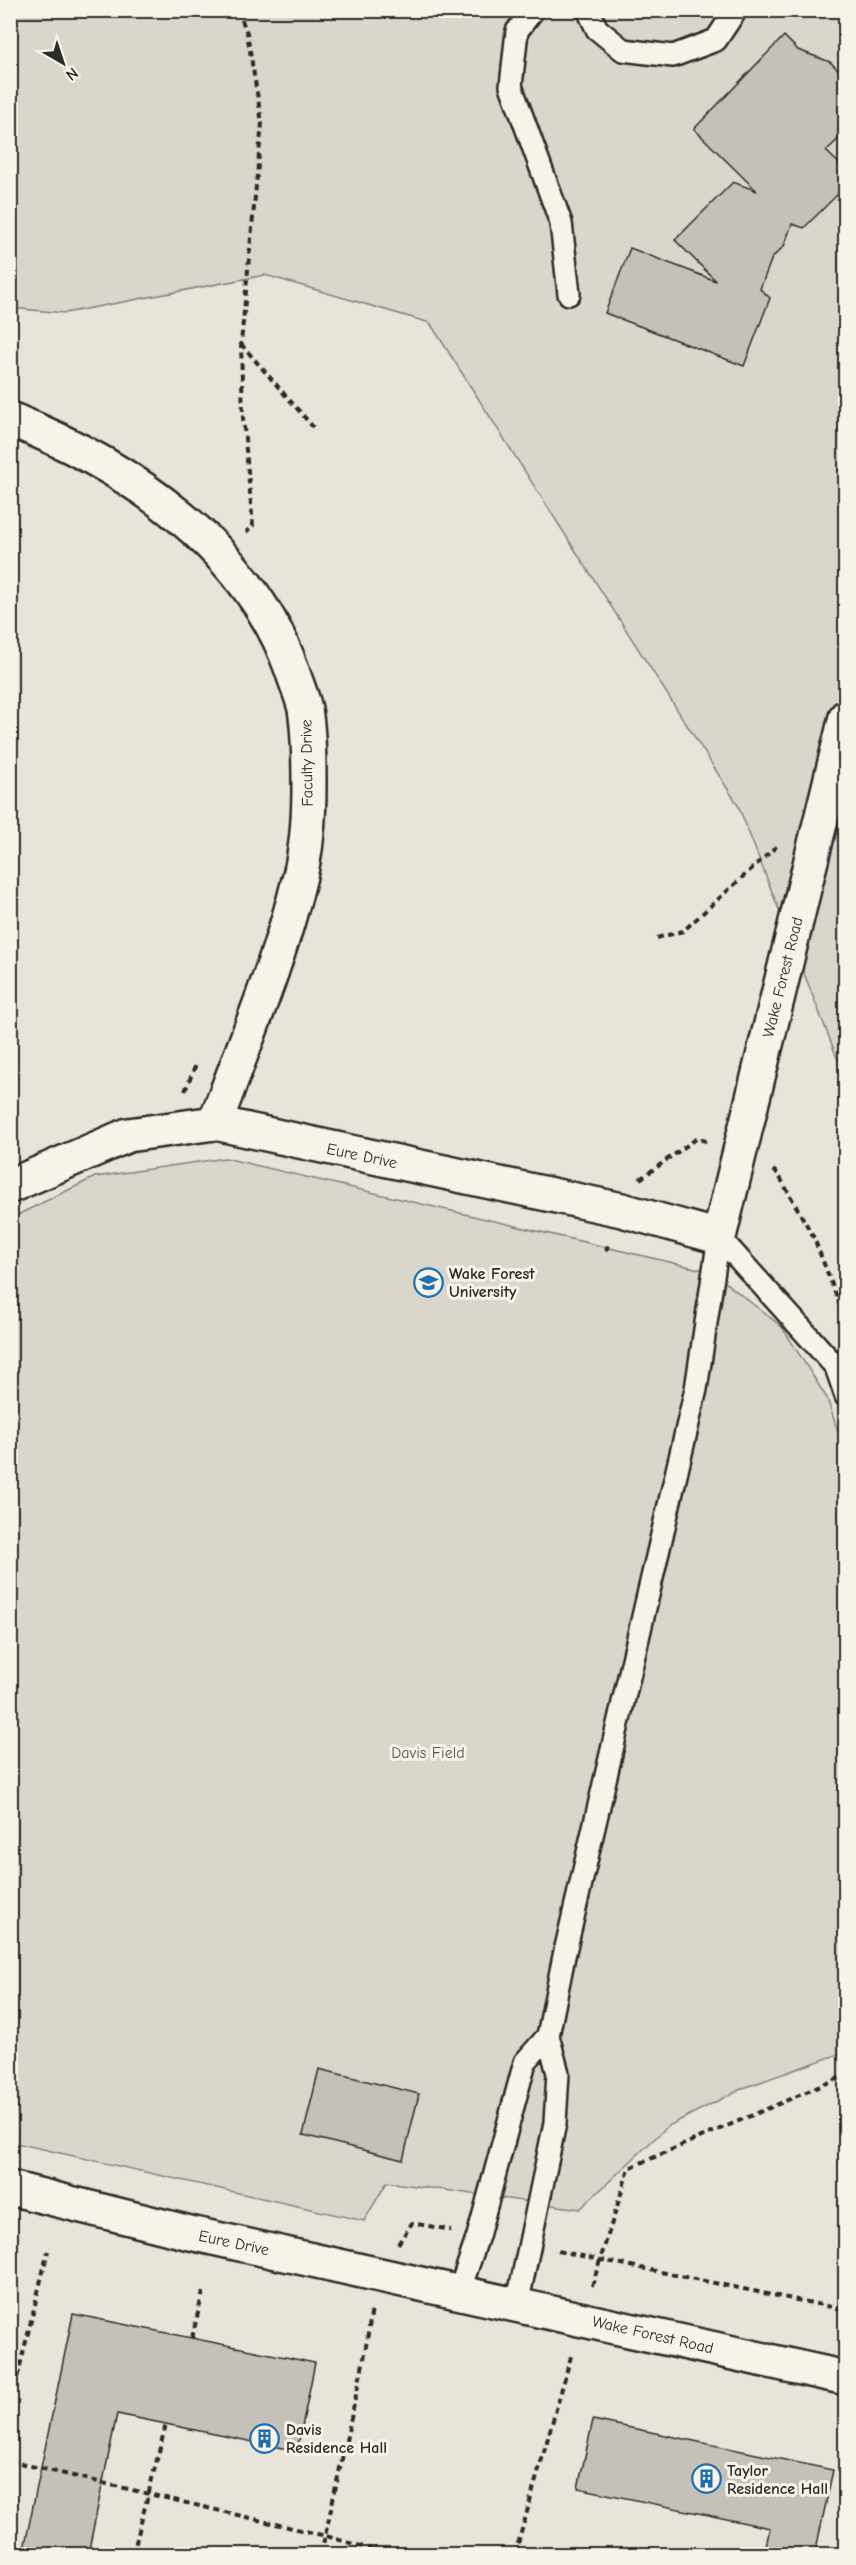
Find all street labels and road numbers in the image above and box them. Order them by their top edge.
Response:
street label: Faculty Drive [297,719,317,807]
street label: Wake Forest Road [759,915,807,1039]
street label: Eure Drive [325,1140,399,1172]
street label: Eure Drive [197,2227,271,2259]
street label: Wake Forest Road [590,2312,715,2358]

